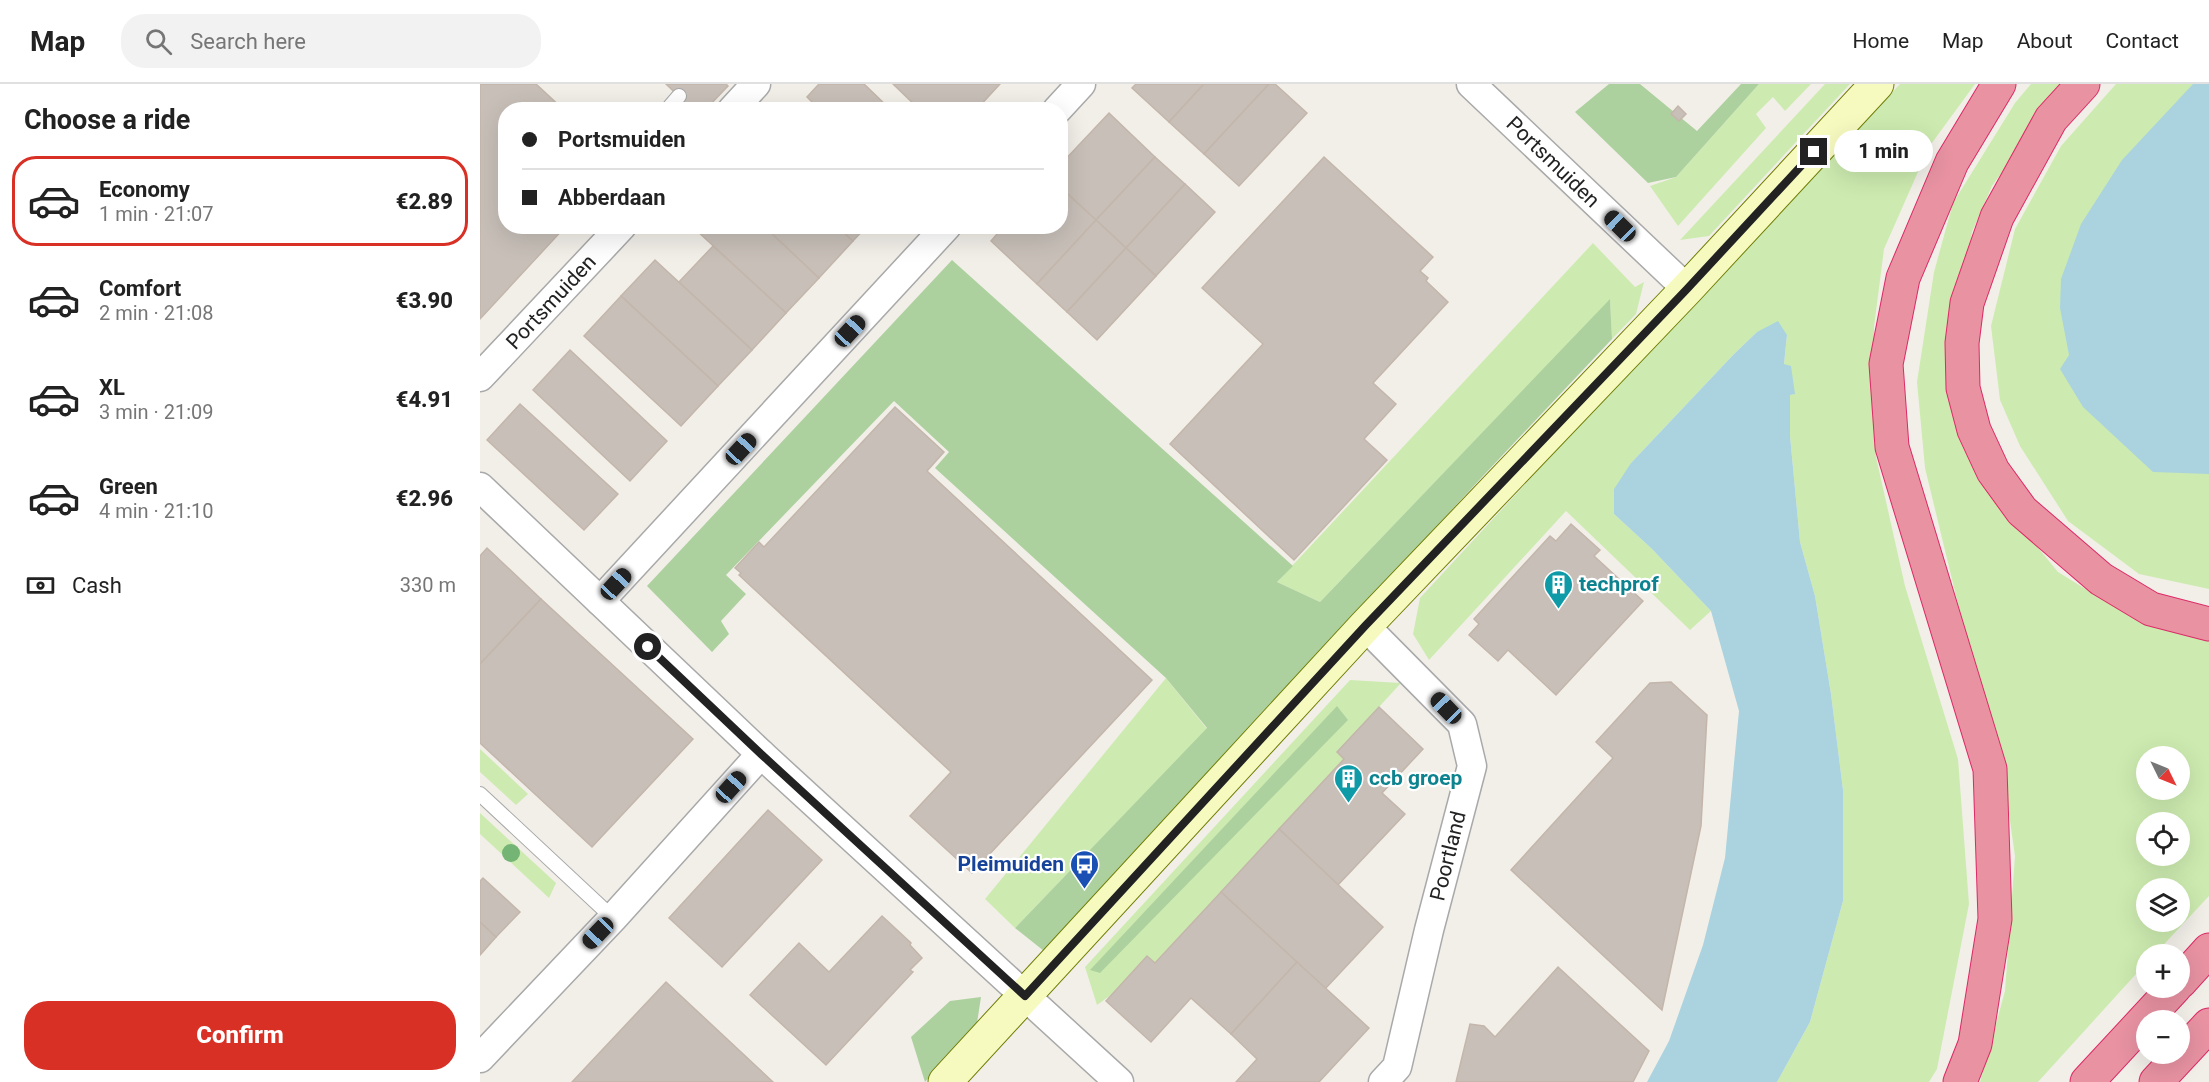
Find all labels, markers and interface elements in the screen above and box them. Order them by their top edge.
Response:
search box [121,14,541,68]
text: Map [30,25,85,58]
icon: search [142,25,175,58]
text: Search here [190,29,306,54]
text: Home [1853,29,1909,53]
text: Map [1942,29,1984,53]
text: About [2017,29,2073,53]
text: Contact [2106,29,2179,53]
text: Choose a ride [24,104,190,136]
street label: Portsmuiden [1501,112,1605,212]
text: Portsmuiden [558,127,686,152]
callout: 1 min [1835,131,1934,173]
route end [1800,138,1827,165]
text: 1 min [1858,139,1909,163]
icon: car [27,174,81,228]
text: Economy [99,177,190,202]
text: Abberdaan [558,185,666,210]
text: €2.89 [396,189,453,214]
text: 1 min · 21:07 [99,202,214,226]
car [1601,207,1639,245]
street label: Portsmuiden [501,250,601,354]
icon: car [27,273,81,327]
text: Comfort [99,276,181,301]
text: €3.90 [396,288,453,313]
text: 2 min · 21:08 [99,301,214,325]
car [831,312,869,350]
icon: car [27,372,81,426]
text: XL [99,375,125,400]
text: €4.91 [396,387,453,412]
text: 3 min · 21:09 [99,400,214,424]
car [722,430,760,468]
icon: car [27,471,81,525]
text: Green [99,474,158,499]
text: €2.96 [396,486,453,511]
text: 4 min · 21:10 [99,499,214,523]
car [597,565,635,603]
building icon: techprof [1542,568,1574,610]
icon: cash [24,569,57,602]
place label: techprof [1579,572,1659,596]
text: Cash [72,573,122,598]
text: 330 m [400,573,456,597]
route start [634,633,661,660]
car [1427,689,1465,727]
north arrow [2136,746,2190,800]
map controls [2136,746,2190,1064]
building icon: ccb groep [1332,762,1364,804]
place label: ccb groep [1369,766,1462,790]
car [712,768,750,806]
street label: Poortland [1425,809,1471,903]
button: locate [2136,812,2190,866]
bus stop icon: Pleimuiden [1069,848,1101,890]
place label: Pleimuiden [958,852,1064,876]
button: layers [2136,878,2190,932]
car [579,914,617,952]
button: + [2136,944,2190,998]
button: Confirm [24,1001,456,1070]
button: − [2136,1010,2190,1064]

